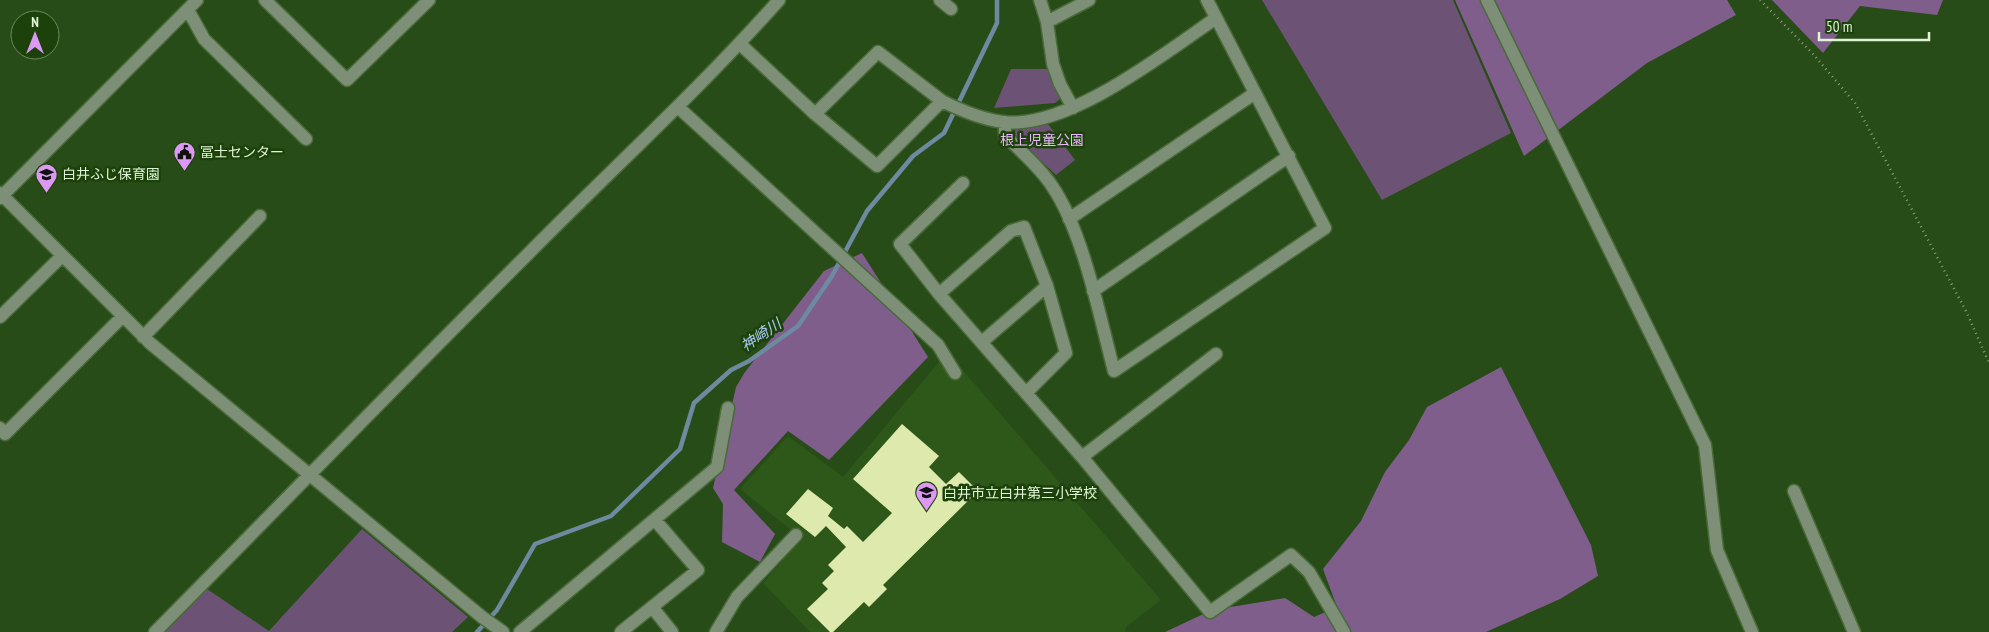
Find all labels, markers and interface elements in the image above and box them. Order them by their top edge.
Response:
north arrow [10,10,60,60]
scale bar [1819,10,1929,42]
text: N [31,13,39,31]
text: 50 m [1826,17,1852,36]
park label: 根上児童公園 [1000,131,1084,149]
public building icon: 冨士センター [172,140,196,171]
place label: 冨士センター [200,143,284,161]
school or university icon: 白井ふじ保育園 [34,162,58,193]
place label: 白井ふじ保育園 [62,165,160,183]
water label: 神崎川 [737,313,786,355]
school or university icon: 白井市立白井第三小学校 [915,481,939,512]
place label: 白井市立白井第三小学校 [943,484,1097,502]

